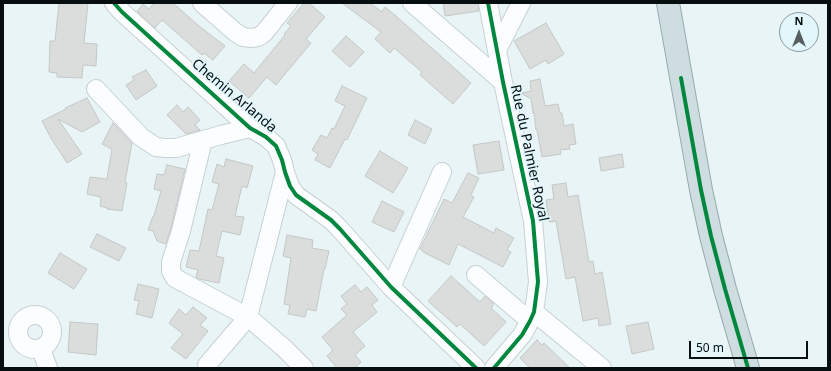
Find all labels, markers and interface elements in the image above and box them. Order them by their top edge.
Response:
north arrow [779,12,819,52]
text: N [795,13,803,28]
street label: Chemin Arlanda [188,56,280,136]
street label: Rue du Palmier Royal [506,83,552,223]
scale bar [691,333,810,359]
text: 50 m [696,339,724,356]

